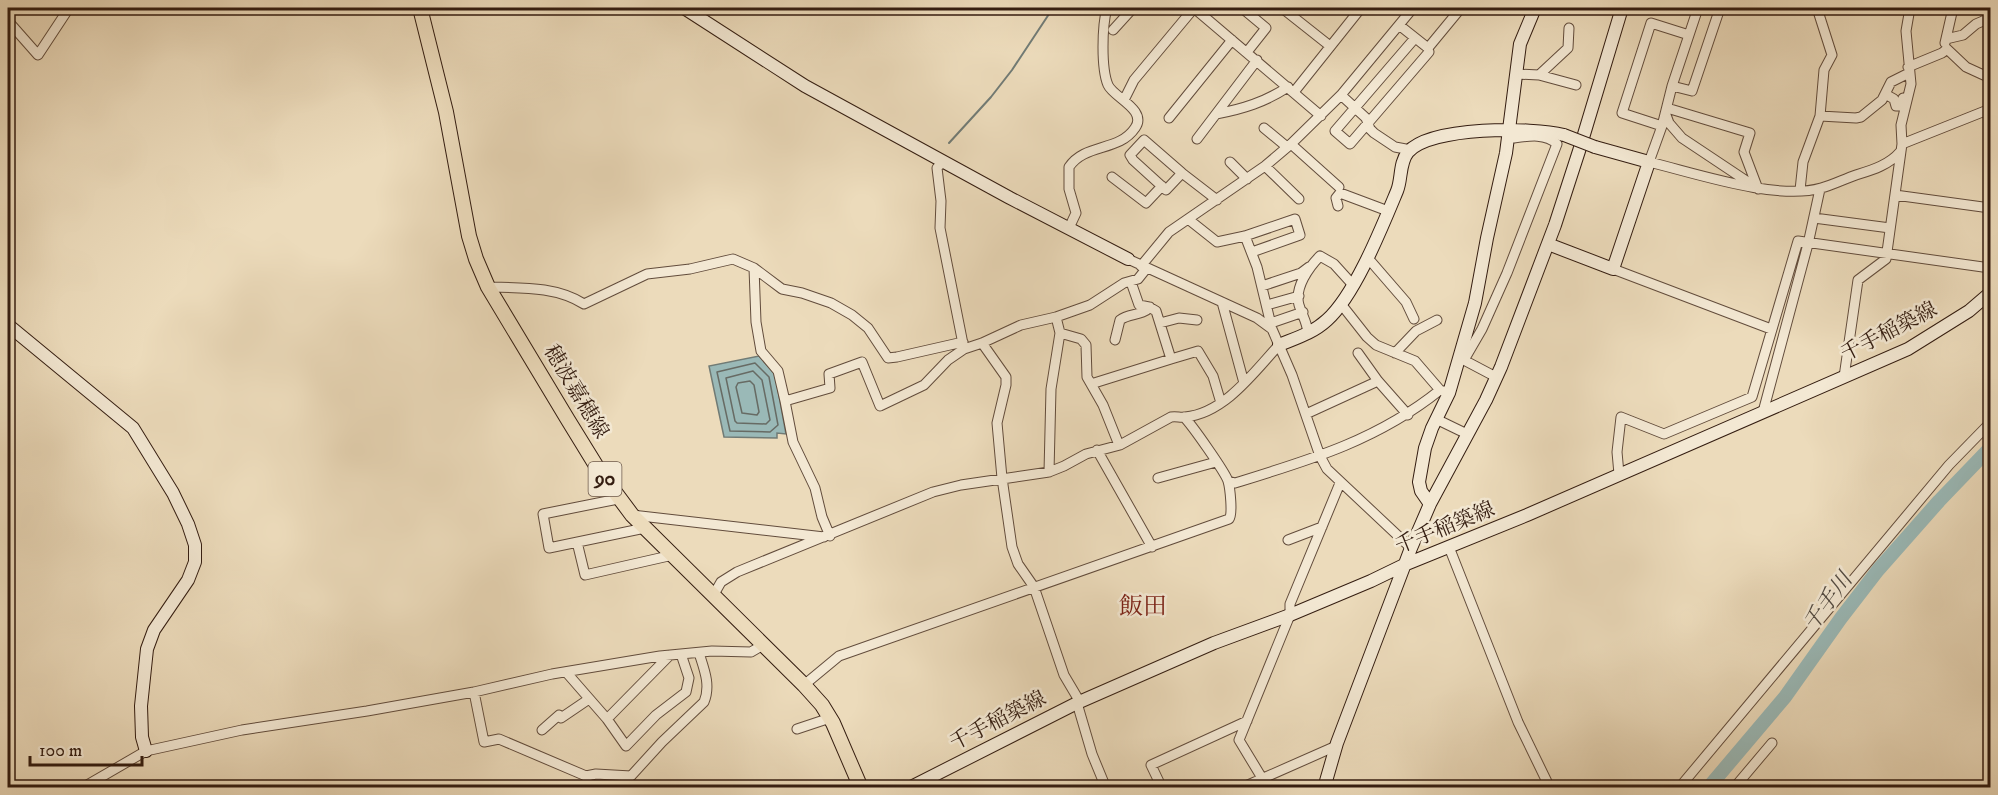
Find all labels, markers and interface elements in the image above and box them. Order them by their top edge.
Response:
street label: 千手稲築線 [1836,297,1942,367]
street label: 穂波嘉穂線 [538,340,614,444]
road number: 90 [588,462,622,496]
street label: 千手稲築線 [1391,496,1499,560]
water label: 千手川 [1798,566,1859,637]
district label: 飯田 [1119,592,1167,622]
street label: 千手稲築線 [945,686,1051,756]
scale bar [30,729,142,767]
text: 100 m [39,740,82,762]

